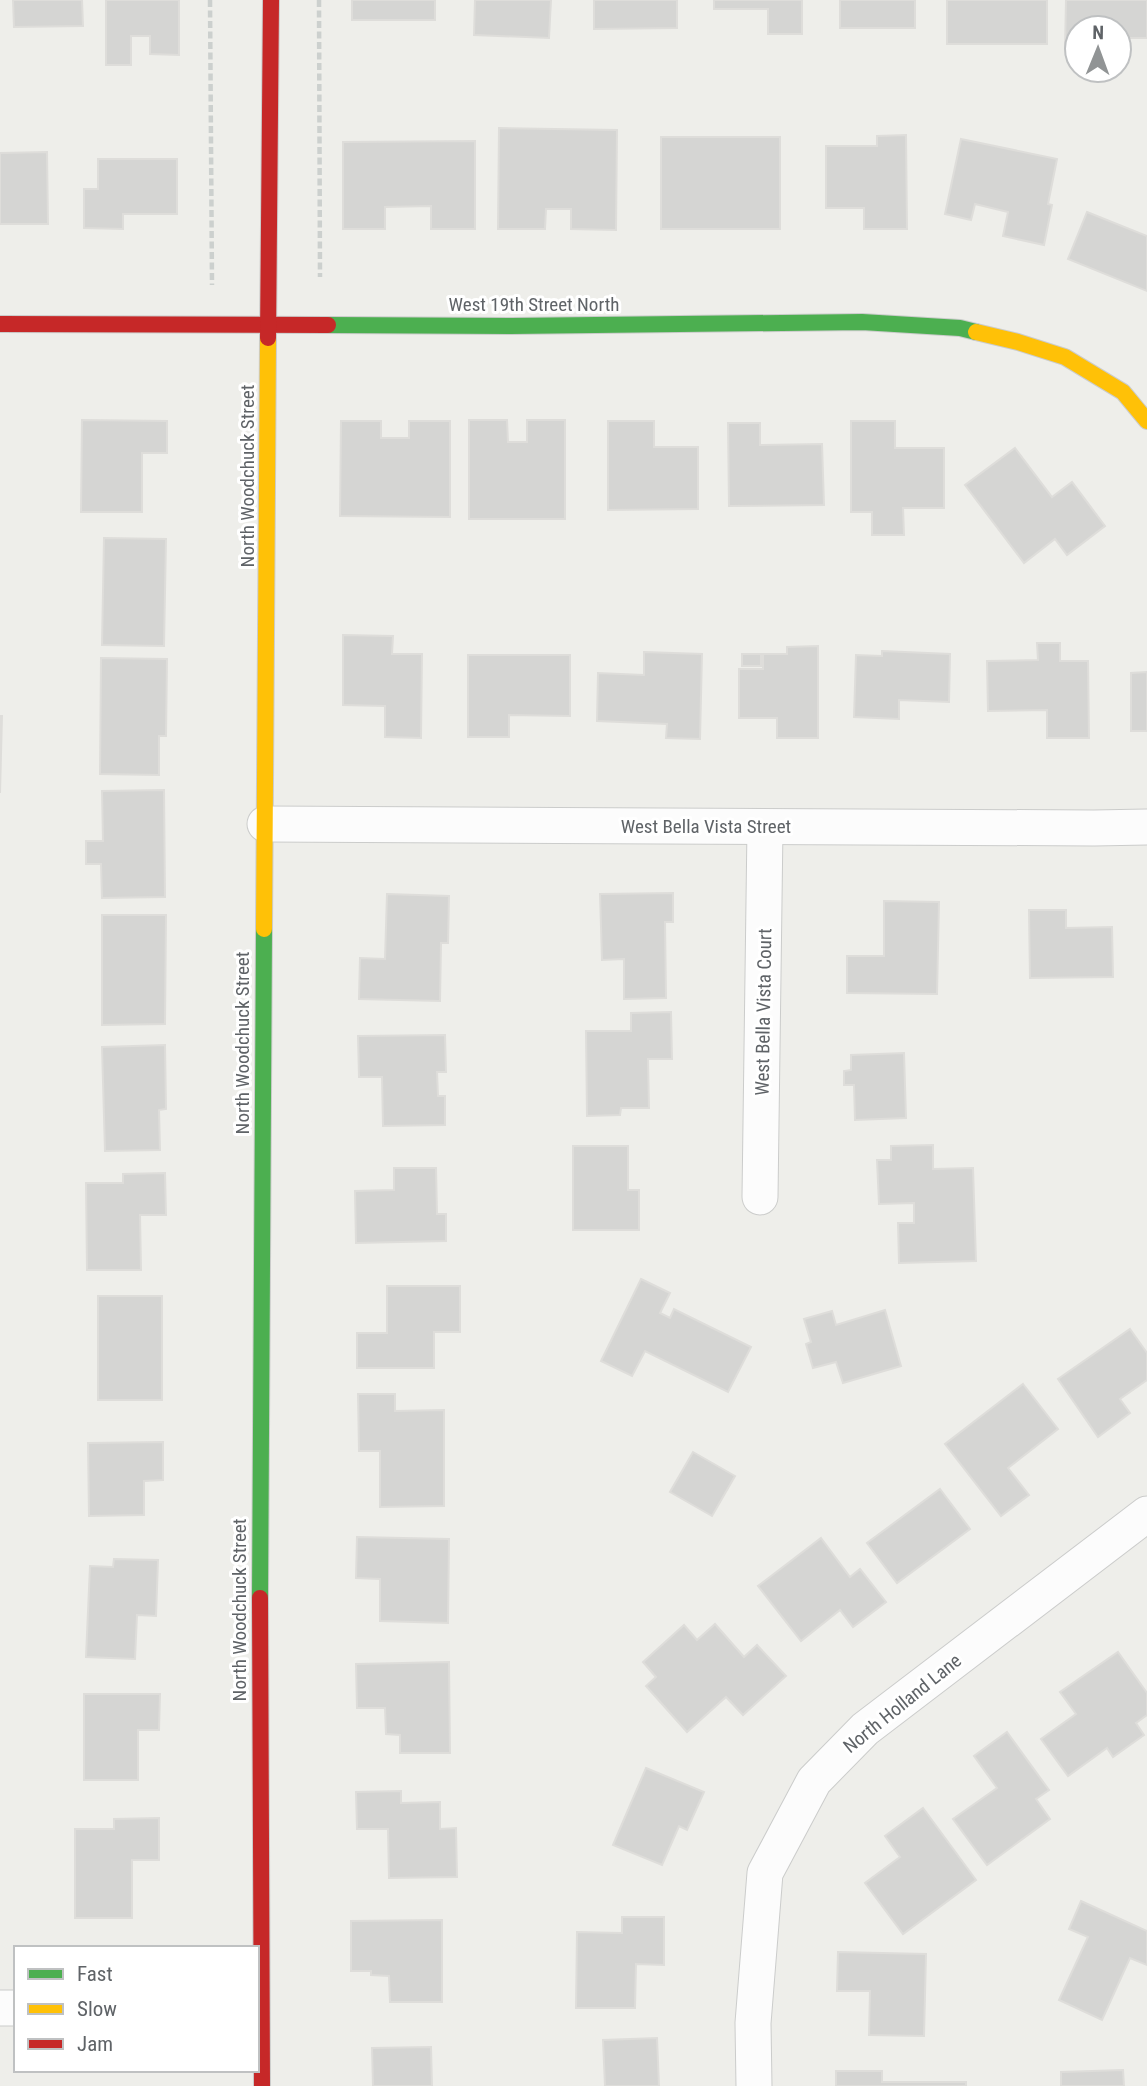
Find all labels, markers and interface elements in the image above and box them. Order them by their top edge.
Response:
north arrow [1063,14,1133,84]
text: N [1092,21,1104,44]
street label: West 19th Street North [449,293,619,316]
street label: North Woodchuck Street [236,385,259,567]
street label: West Bella Vista Street [621,815,791,838]
street label: West Bella Vista Court [751,928,776,1096]
street label: North Woodchuck Street [231,952,254,1134]
street label: North Woodchuck Street [228,1519,251,1701]
street label: North Holland Lane [839,1649,966,1758]
legend [14,1946,259,2072]
text: Fast [77,1962,113,1986]
text: Slow [77,1997,117,2021]
text: Jam [77,2032,113,2056]

